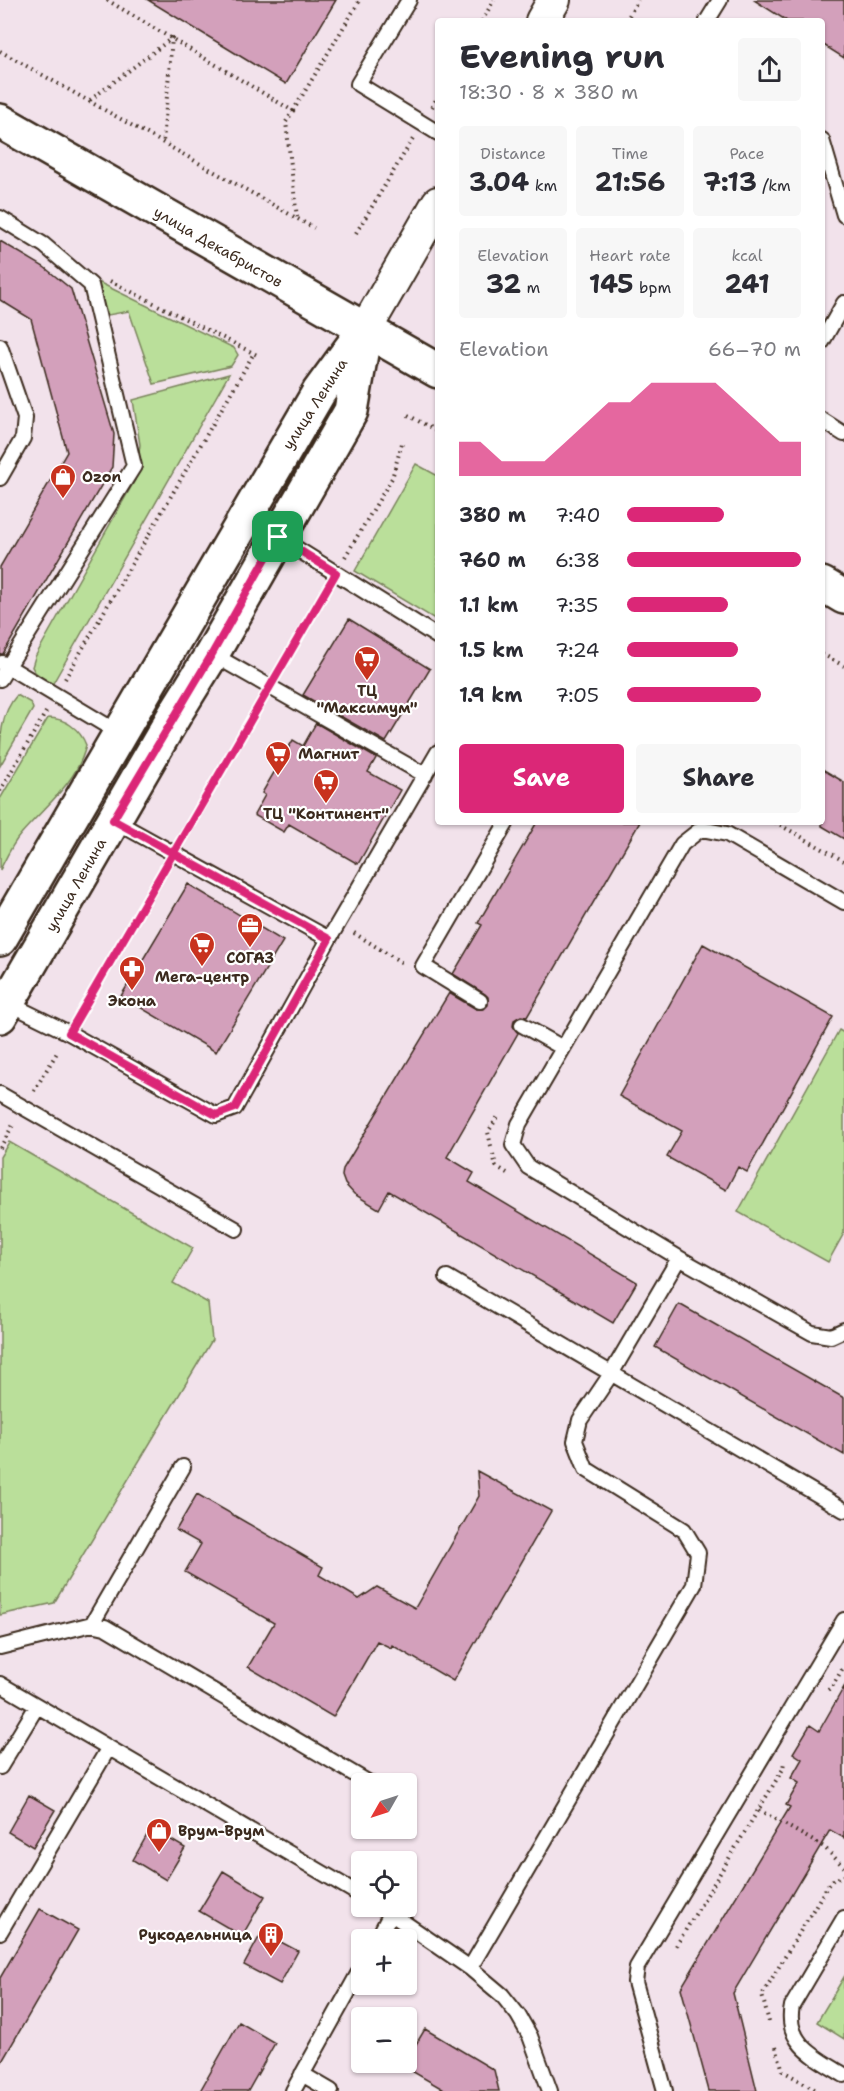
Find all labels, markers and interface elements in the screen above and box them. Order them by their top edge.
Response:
text: Evening run [459,34,665,79]
button: share [738,38,801,101]
text: 18:30 · 8 × 380 m [459,79,638,105]
text: Distance [480,143,546,164]
text: Time [612,143,648,164]
text: Pace [729,143,765,164]
text: 3.04 [469,164,529,199]
text: 21:56 [595,164,665,199]
text: 7:13 [703,164,757,199]
text: km [529,175,557,196]
text: /km [757,175,791,196]
street label: улица Декабристов [150,202,286,292]
text: Elevation [477,245,549,266]
text: Heart rate [589,245,671,266]
text: kcal [731,245,763,266]
text: 32 [486,266,521,301]
text: 145 [589,266,634,301]
text: 241 [724,266,770,301]
text: m [521,277,540,298]
text: bpm [634,277,671,298]
text: Elevation [459,336,549,362]
text: 66–70 m [708,336,801,362]
street label: улица Ленина [278,354,352,454]
shop icon: Ozon [48,462,78,500]
place label: Ozon [82,467,122,487]
text: 380 m [459,502,526,528]
text: 7:40 [555,502,600,528]
pin [252,511,303,562]
icon: arrive [261,520,294,553]
text: 760 m [459,547,526,573]
text: 6:38 [555,547,600,573]
text: 1.1 km [459,592,518,618]
text: 7:35 [555,592,598,618]
text: 1.5 km [459,637,523,663]
text: 7:24 [555,637,599,663]
supermarket icon: ТЦ "Максимум" [352,644,382,682]
place label: ТЦ "Максимум" [316,681,418,718]
text: 1.9 km [459,682,522,708]
text: 7:05 [555,682,599,708]
supermarket icon: Магнит [263,739,293,777]
place label: Магнит [298,744,359,764]
button: Save [459,744,624,813]
button: Share [636,744,801,813]
supermarket icon: ТЦ "Континент" [311,767,341,805]
place label: ТЦ "Континент" [263,804,389,824]
street label: улица Ленина [41,834,111,936]
office icon: СОГАЗ [235,911,265,949]
supermarket icon: Мега-центр [187,930,217,968]
place label: СОГАЗ [226,948,274,968]
pharmacy icon: Экона [117,954,147,992]
place label: Мега-центр [155,967,249,987]
place label: Экона [108,991,157,1011]
north arrow [351,1773,417,1839]
map controls [351,1773,417,2073]
shop icon: Врум-Врум [144,1816,174,1854]
place label: Врум-Врум [178,1821,265,1841]
button: locate [351,1851,417,1917]
building icon: Рукодельница [256,1920,286,1958]
place label: Рукодельница [138,1925,253,1945]
button: + [351,1929,417,1995]
button: − [351,2007,417,2073]

